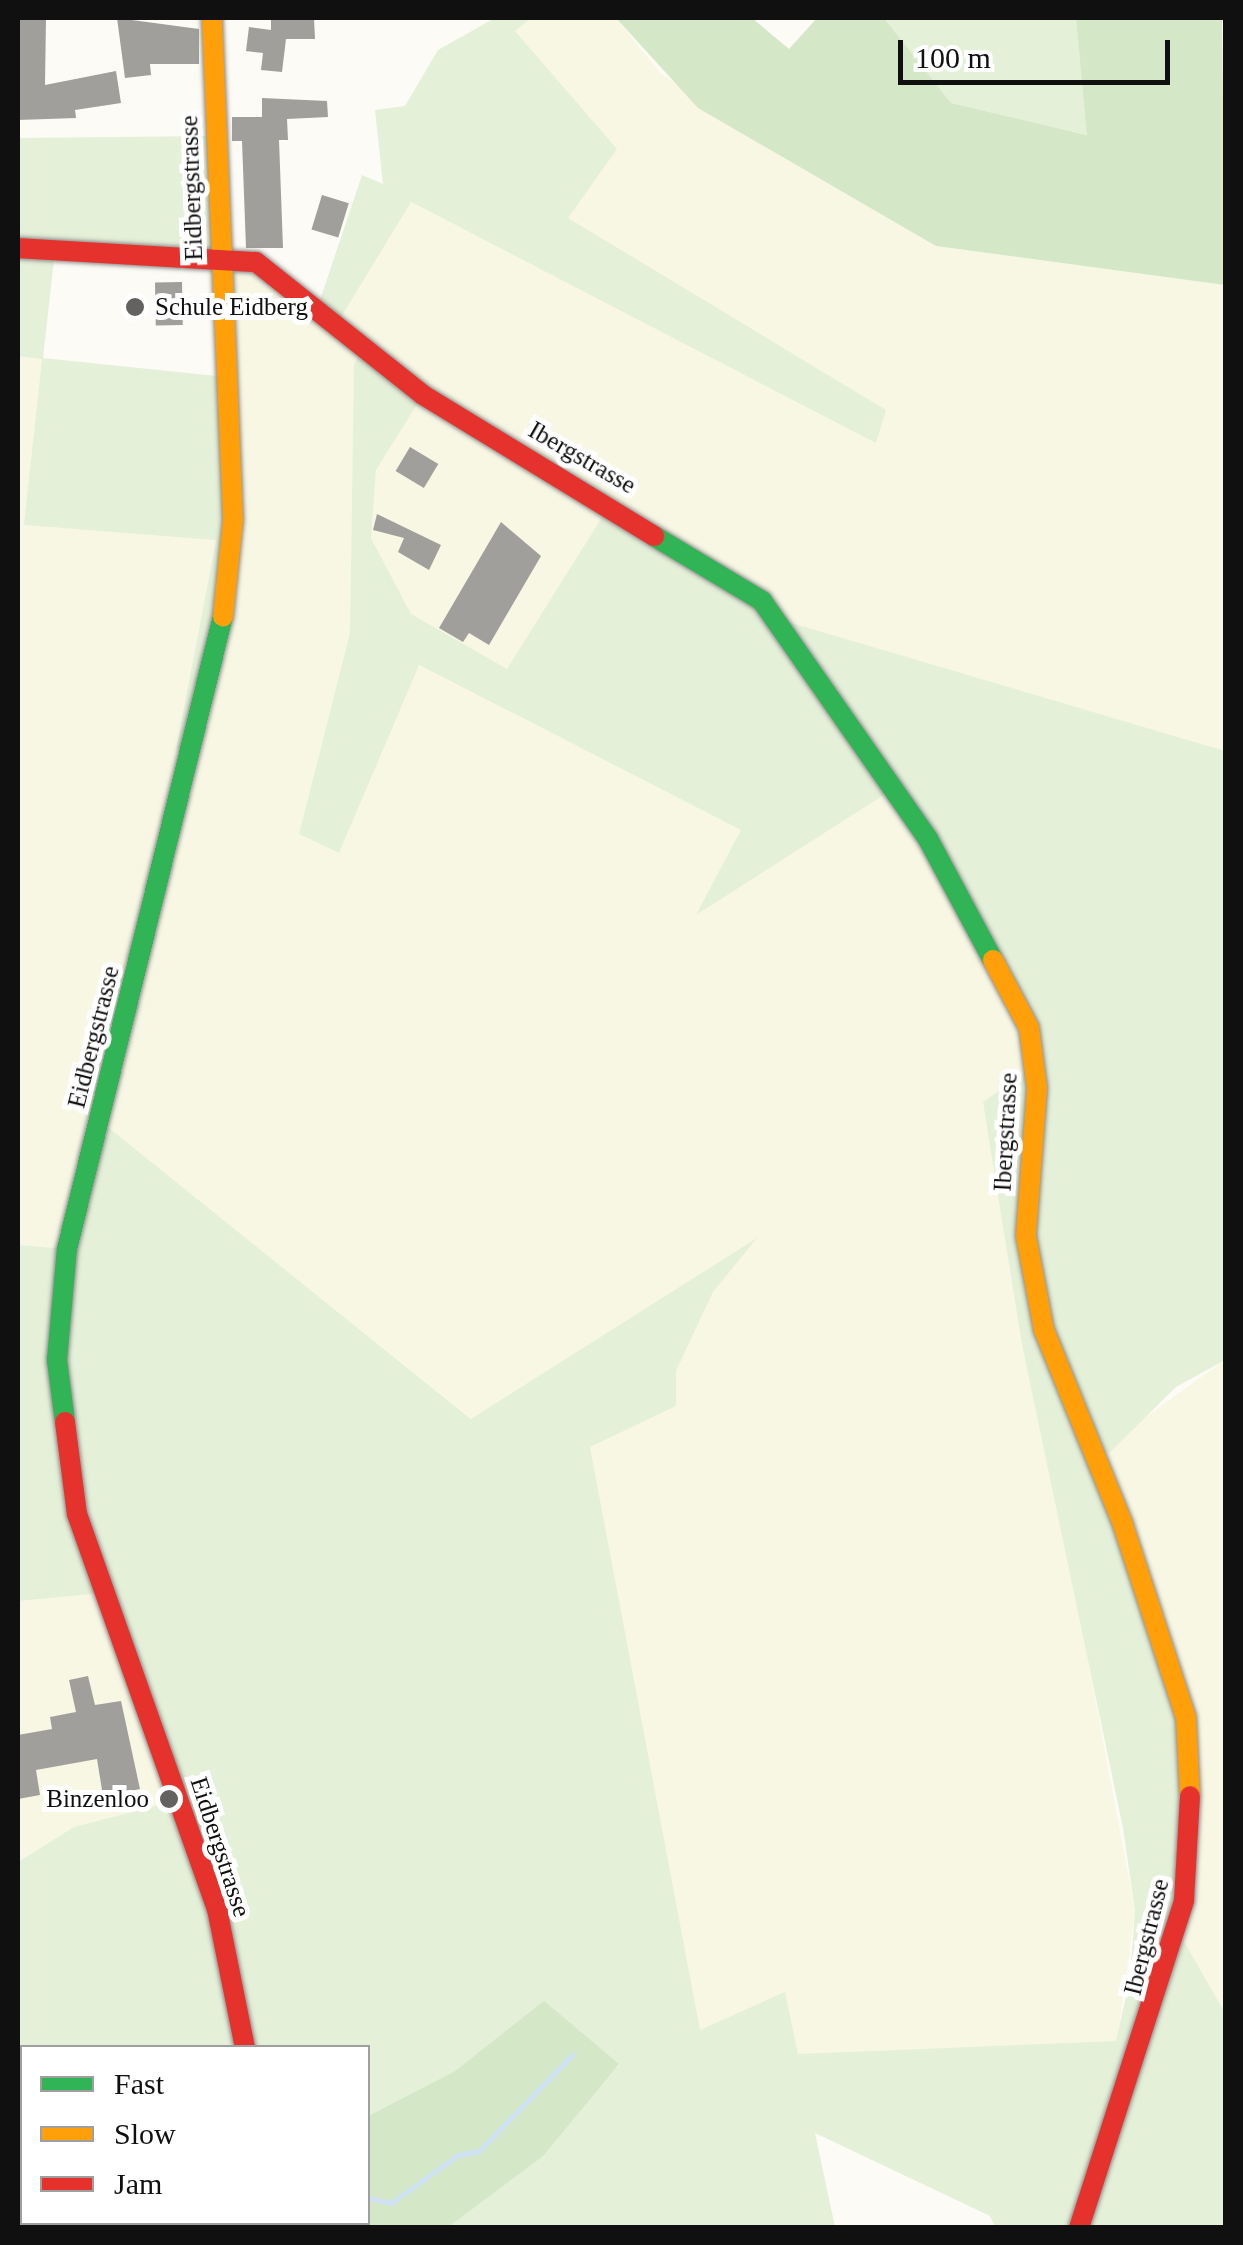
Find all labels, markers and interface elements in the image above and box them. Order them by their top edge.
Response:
scale bar [903,20,1176,82]
text: 100 m [915,41,991,74]
street label: Eidbergstrasse [174,115,210,261]
place label: Schule Eidberg [155,292,308,322]
marker: Schule Eidberg [124,296,146,318]
street label: Ibergstrasse [523,415,641,501]
street label: Eidbergstrasse [62,963,126,1111]
street label: Ibergstrasse [988,1072,1024,1192]
street label: Eidbergstrasse [183,1773,257,1921]
place label: Binzenloo [46,1784,149,1814]
marker: Binzenloo [158,1788,180,1810]
street label: Ibergstrasse [1118,1876,1176,1998]
legend [20,2045,370,2225]
text: Fast [114,2067,164,2100]
text: Slow [114,2117,176,2150]
text: Jam [114,2167,162,2200]

